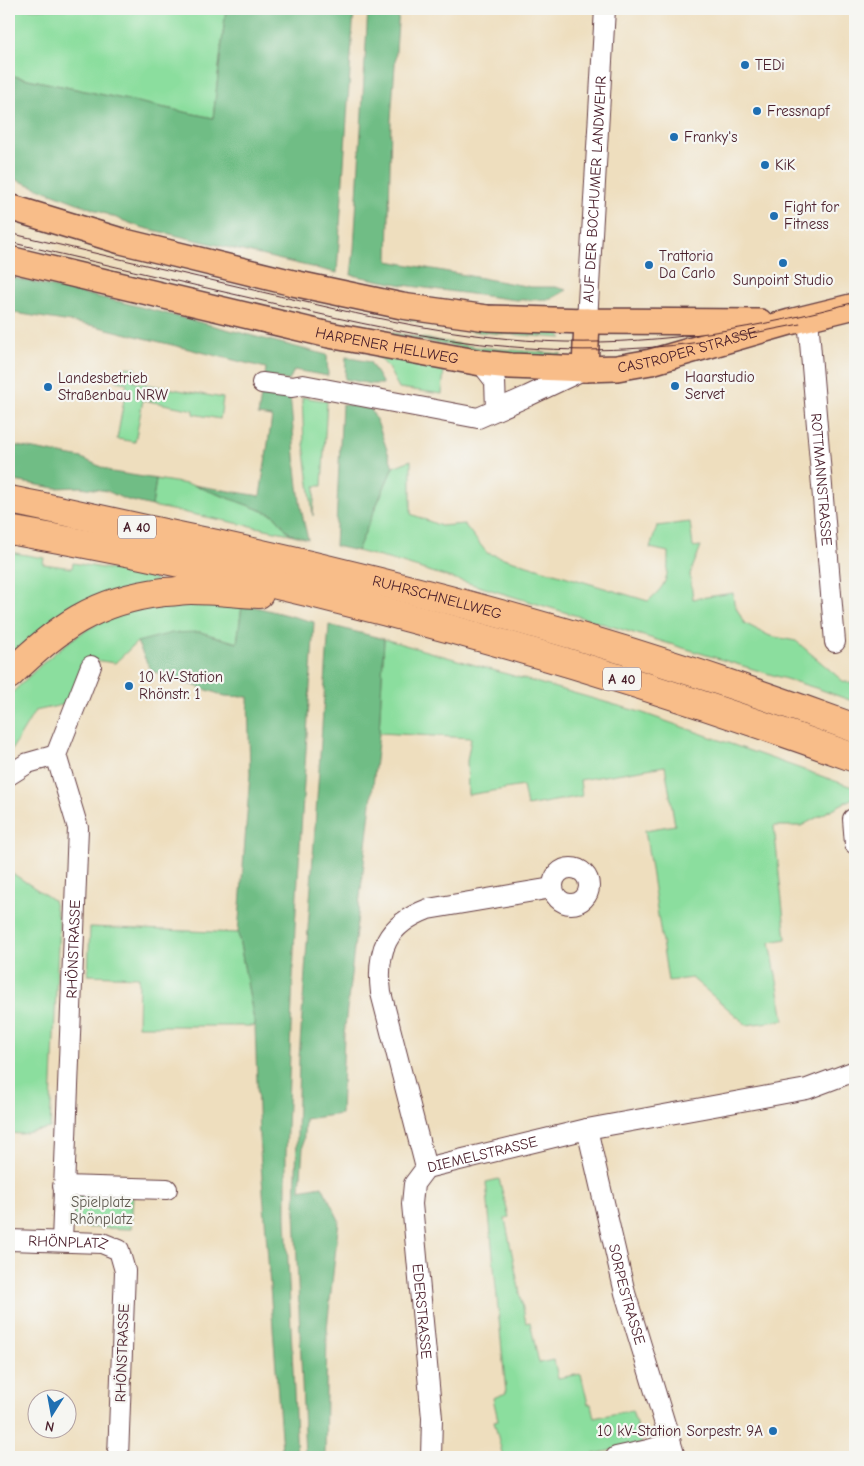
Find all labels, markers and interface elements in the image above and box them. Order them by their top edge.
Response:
place label: TEDi [755,56,785,74]
marker: TEDi [739,59,751,71]
street label: AUF DER BOCHUMER LANDWEHR [579,75,610,303]
place label: Fressnapf [767,102,830,120]
marker: Fressnapf [751,105,763,117]
place label: Franky's [684,128,738,146]
marker: Franky's [668,131,680,143]
place label: KiK [775,156,796,174]
marker: KiK [759,159,771,171]
place label: Fight for Fitness [784,198,839,233]
marker: Fight for Fitness [768,210,780,222]
place label: Trattoria Da Carlo [659,247,715,282]
marker: Sunpoint Studio [777,257,789,269]
marker: Trattoria Da Carlo [643,259,655,271]
place label: Sunpoint Studio [733,271,833,289]
street label: HARPENER HELLWEG [314,323,461,368]
street label: CASTROPER STRASSE [616,323,759,377]
place label: Haarstudio Servet [685,368,755,403]
place label: Landesbetrieb Straßenbau NRW [58,369,168,404]
marker: Haarstudio Servet [669,380,681,392]
marker: Landesbetrieb Straßenbau NRW [42,381,54,393]
street label: ROTTMANNSTRASSE [807,412,836,547]
road number: A 40 [118,516,156,538]
street label: RUHRSCHNELLWEG [370,572,504,623]
place label: 10 kV-Station Rhönstr. 1 [139,668,223,703]
road number: A 40 [603,668,641,691]
marker: 10 kV-Station Rhönstr. 1 [123,680,135,692]
street label: RHÖNSTRASSE [62,900,84,999]
street label: DIEMELSTRASSE [426,1132,539,1176]
park label: Spielplatz Rhönplatz [69,1193,133,1228]
street label: RHÖNPLATZ [28,1232,111,1254]
street label: SORPESTRASSE [605,1242,649,1347]
street label: EDERSTRASSE [409,1263,435,1360]
street label: RHÖNSTRASSE [111,1303,133,1403]
north arrow [28,1388,78,1438]
text: N [44,1417,56,1435]
place label: 10 kV-Station Sorpestr. 9A [597,1422,763,1440]
marker: 10 kV-Station Sorpestr. 9A [767,1425,779,1437]

